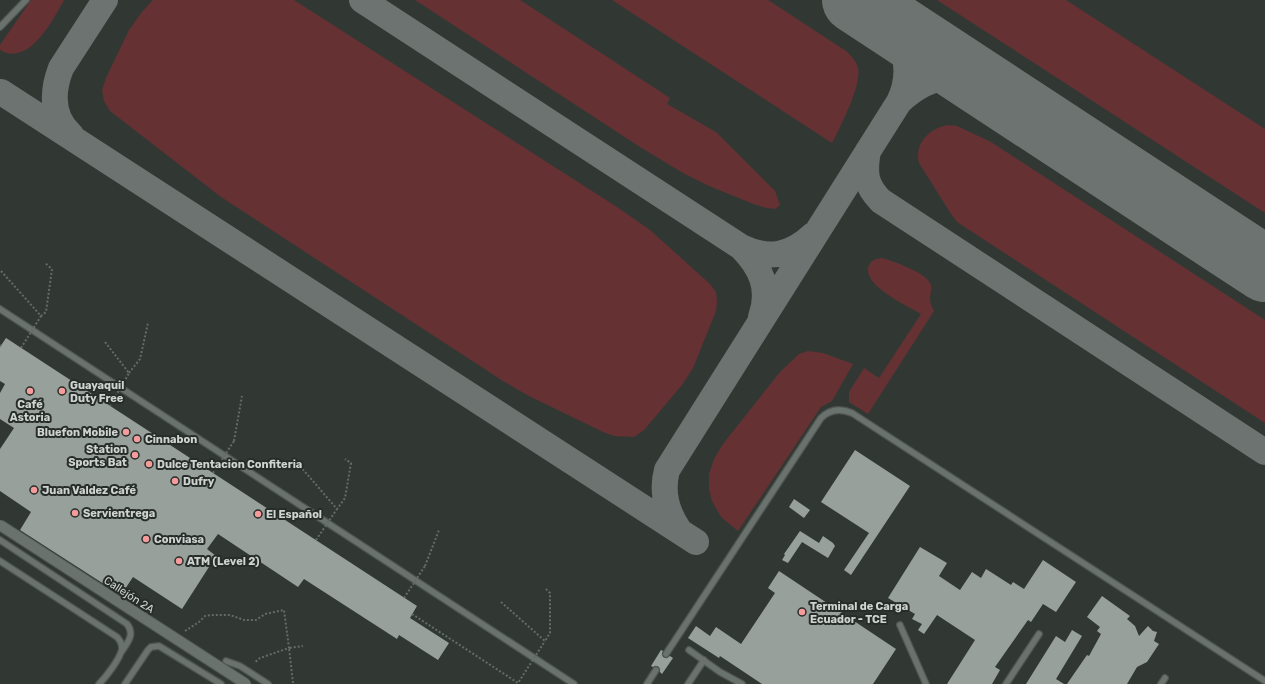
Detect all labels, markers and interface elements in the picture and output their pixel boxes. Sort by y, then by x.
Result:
place label: Guayaquil Duty Free [70,379,124,405]
marker: Café Astoria [25,386,35,396]
marker: Guayaquil Duty Free [57,386,67,396]
place label: Café Astoria [10,398,50,424]
place label: Bluefon Mobile [37,426,118,439]
marker: Bluefon Mobile [121,427,131,437]
place label: Cinnabon [145,433,197,446]
marker: Cinnabon [132,434,142,444]
place label: Station Sports Bat [68,443,127,469]
marker: Station Sports Bat [130,450,140,460]
place label: Dulce Tentacion Confiteria [157,458,302,471]
marker: Dulce Tentacion Confiteria [144,459,154,469]
place label: Dufry [183,475,215,488]
marker: Dufry [170,476,180,486]
place label: Juan Valdez Café [42,484,136,497]
marker: Juan Valdez Café [29,485,39,495]
place label: Servientrega [83,507,155,520]
marker: Servientrega [70,508,80,518]
place label: El Español [266,508,322,521]
marker: El Español [253,509,263,519]
place label: Conviasa [154,533,204,546]
marker: Conviasa [141,534,151,544]
place label: ATM (Level 2) [187,555,259,568]
marker: ATM (Level 2) [174,556,184,566]
street label: Callejón 2A [101,574,157,616]
place label: Terminal de Carga Ecuador - TCE [810,600,908,626]
marker: Terminal de Carga Ecuador - TCE [797,607,807,617]

